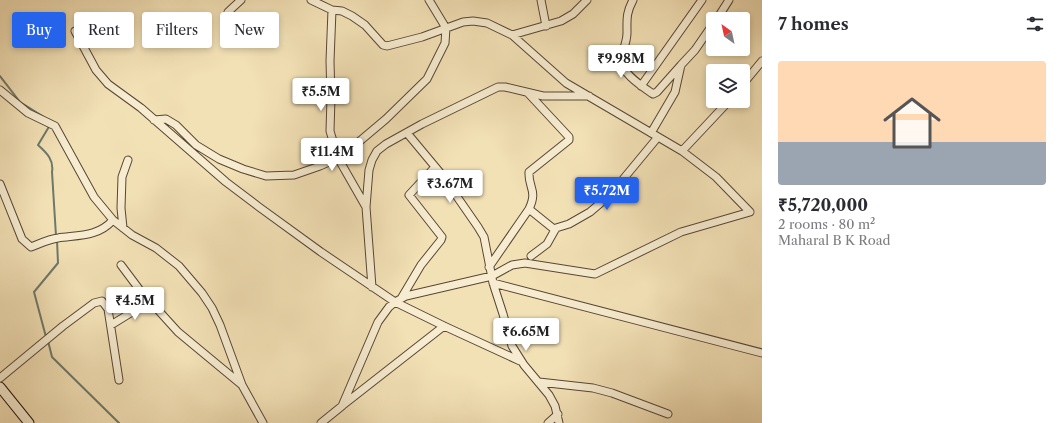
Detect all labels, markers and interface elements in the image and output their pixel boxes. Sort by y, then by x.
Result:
chip: Buy [12,12,66,48]
chip: Rent [74,12,134,48]
chip: Filters [142,12,212,48]
chip: New [220,12,279,48]
north arrow [706,12,750,56]
map controls [706,12,750,108]
icon: filters [1024,13,1046,35]
text: 7 homes [778,14,849,34]
pin: ₹9.98M [588,45,654,79]
text: ₹9.98M [597,50,645,66]
button: layers [706,64,750,108]
pin: ₹5.5M [293,78,349,112]
text: ₹5.5M [301,83,341,99]
icon: home [876,87,948,159]
pin: ₹11.4M [299,138,365,172]
text: ₹11.4M [310,143,354,159]
pin: ₹3.67M [417,170,483,204]
text: ₹3.67M [427,175,473,191]
pin: ₹5.72M [574,177,640,211]
text: ₹5.72M [584,182,630,198]
text: ₹5,720,000 [778,195,868,215]
text: 2 rooms · 80 m² [778,216,875,232]
text: Maharal B K Road [778,232,890,248]
pin: ₹4.5M [107,287,163,321]
text: ₹4.5M [115,292,155,308]
pin: ₹6.65M [493,318,559,352]
text: ₹6.65M [502,323,550,339]

